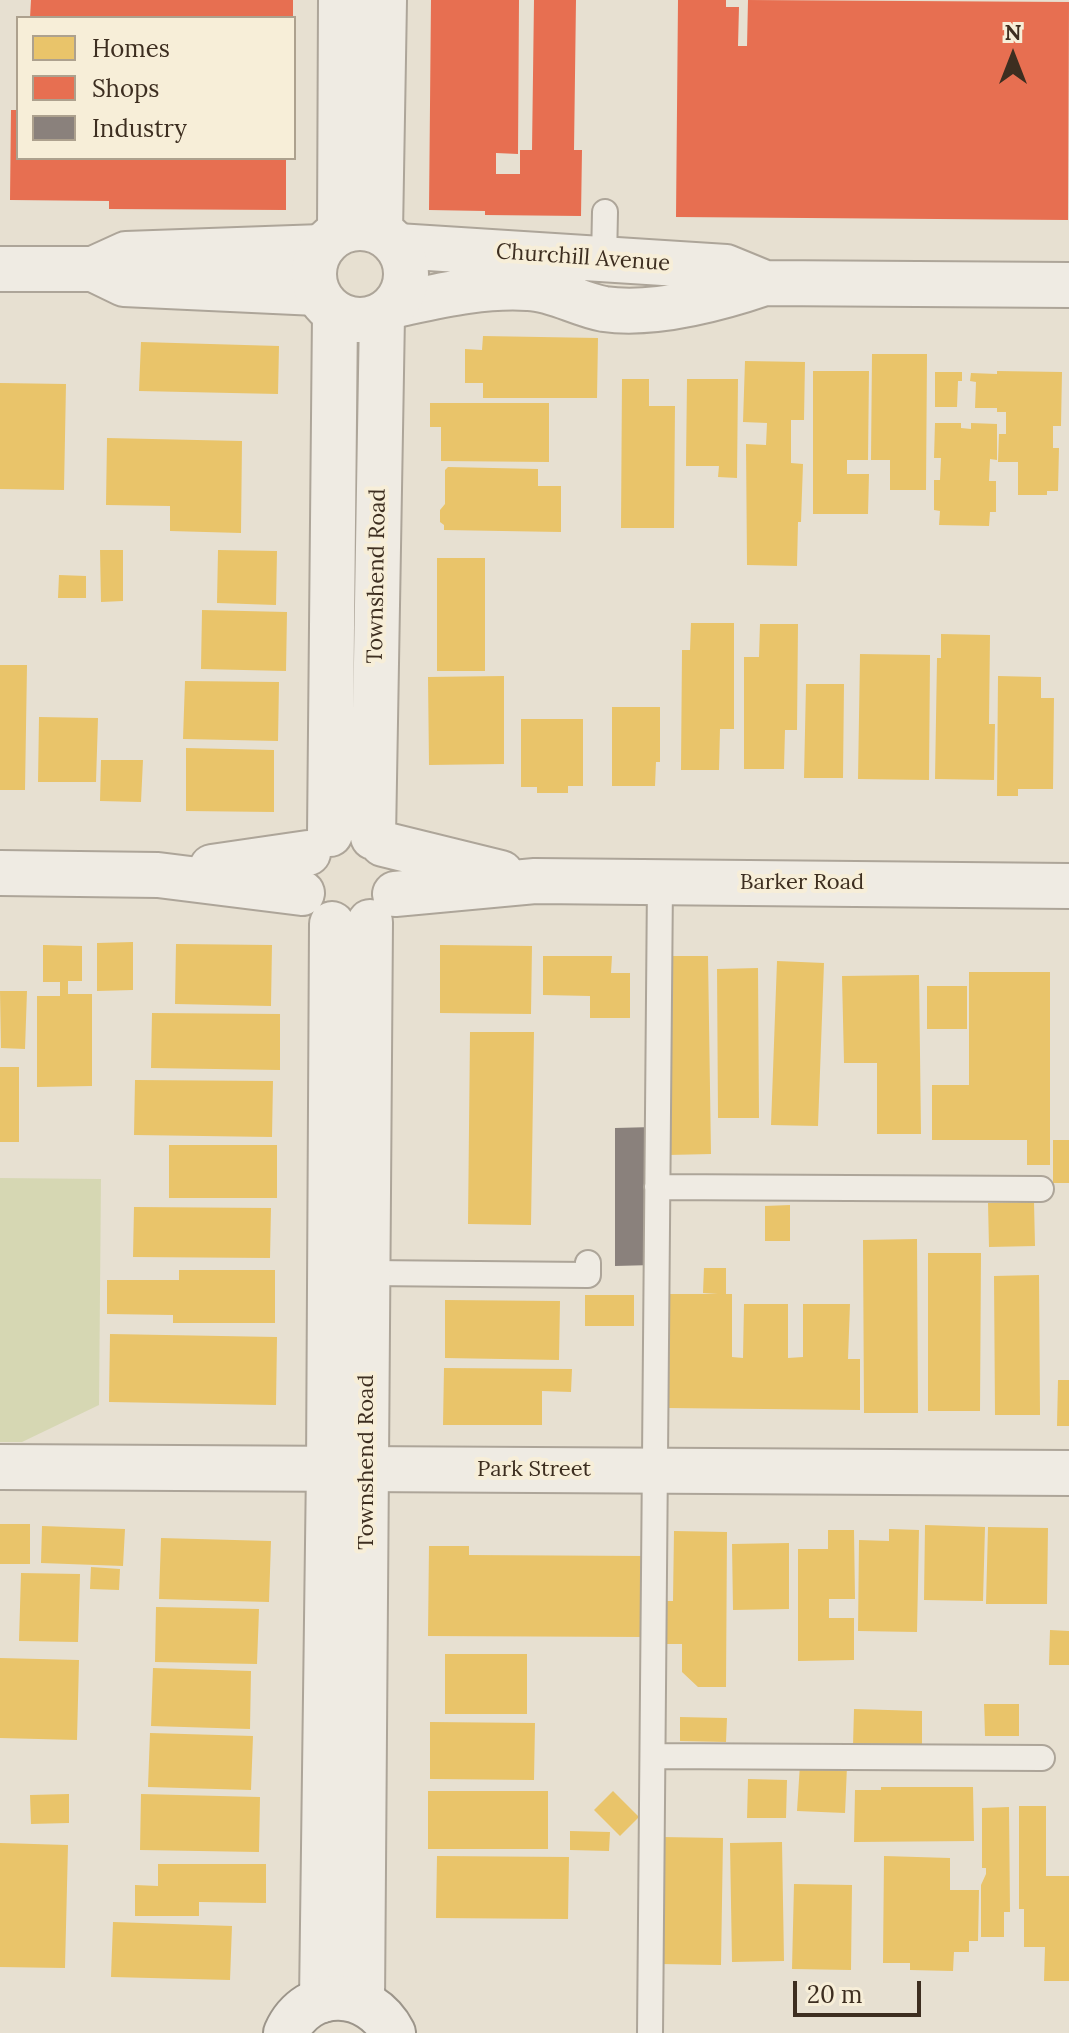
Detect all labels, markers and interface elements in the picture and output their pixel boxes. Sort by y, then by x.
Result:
legend [16,16,296,160]
north arrow [973,16,1053,96]
text: N [1004,18,1022,46]
text: Homes [92,33,170,64]
text: Shops [92,73,159,104]
text: Industry [92,113,187,144]
street label: Churchill Avenue [495,239,671,277]
street label: Townshend Road [362,488,392,664]
street label: Barker Road [740,870,864,896]
street label: Townshend Road [354,1374,380,1550]
street label: Park Street [477,1457,591,1483]
scale bar [797,1965,925,2015]
text: 20 m [807,1979,863,2010]

